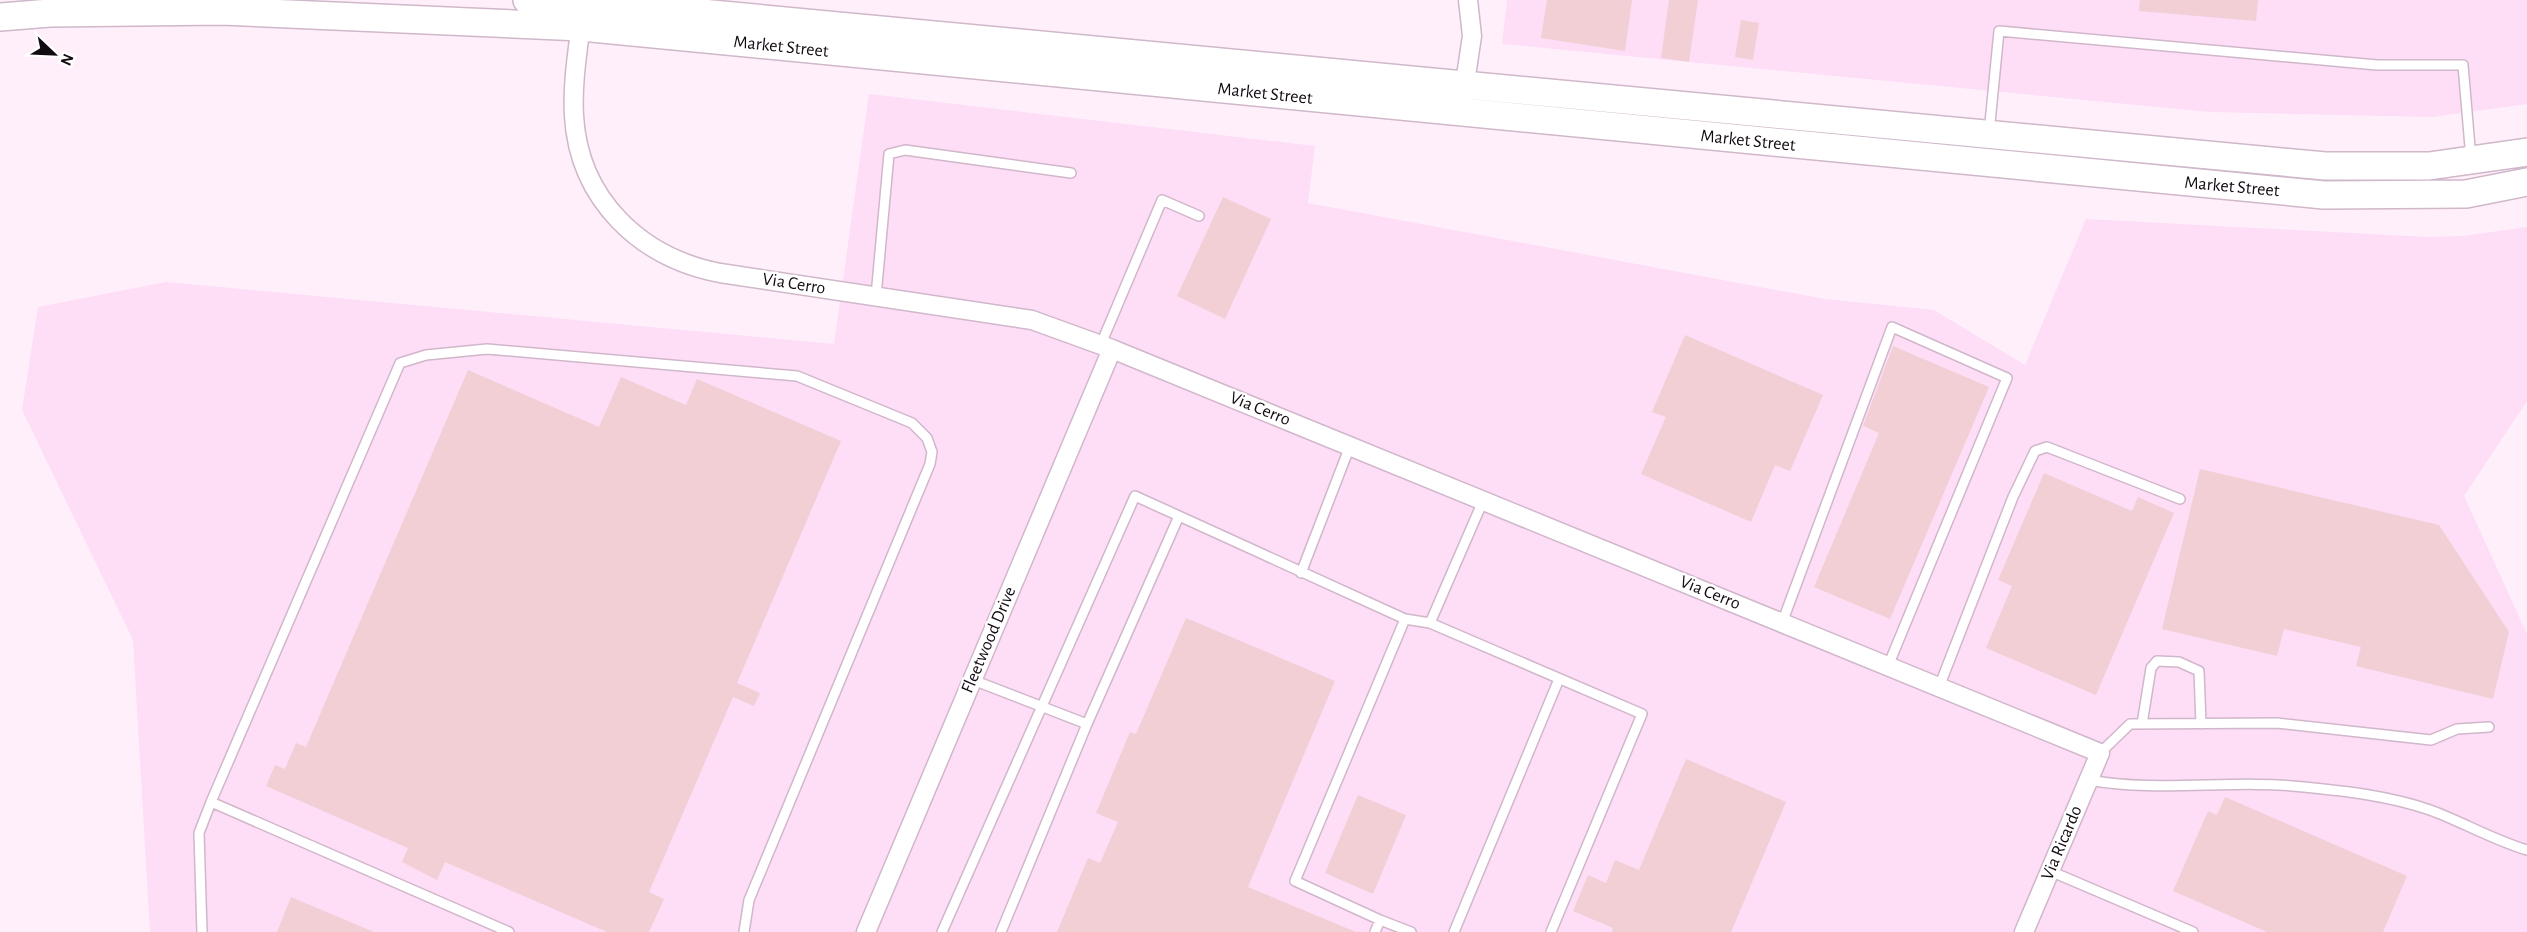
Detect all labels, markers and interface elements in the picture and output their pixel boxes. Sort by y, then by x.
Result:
north arrow [24,24,84,84]
street label: Market Street [733,33,830,61]
text: N [57,51,76,68]
street label: Market Street [1217,80,1314,108]
street label: Market Street [1700,127,1797,155]
street label: Market Street [2184,174,2281,200]
street label: Via Cerro [761,270,827,298]
street label: Via Cerro [1227,389,1293,429]
street label: Via Cerro [1677,573,1743,613]
street label: Fleetwood Drive [958,584,1020,696]
street label: Via Ricardo [2038,803,2086,883]

